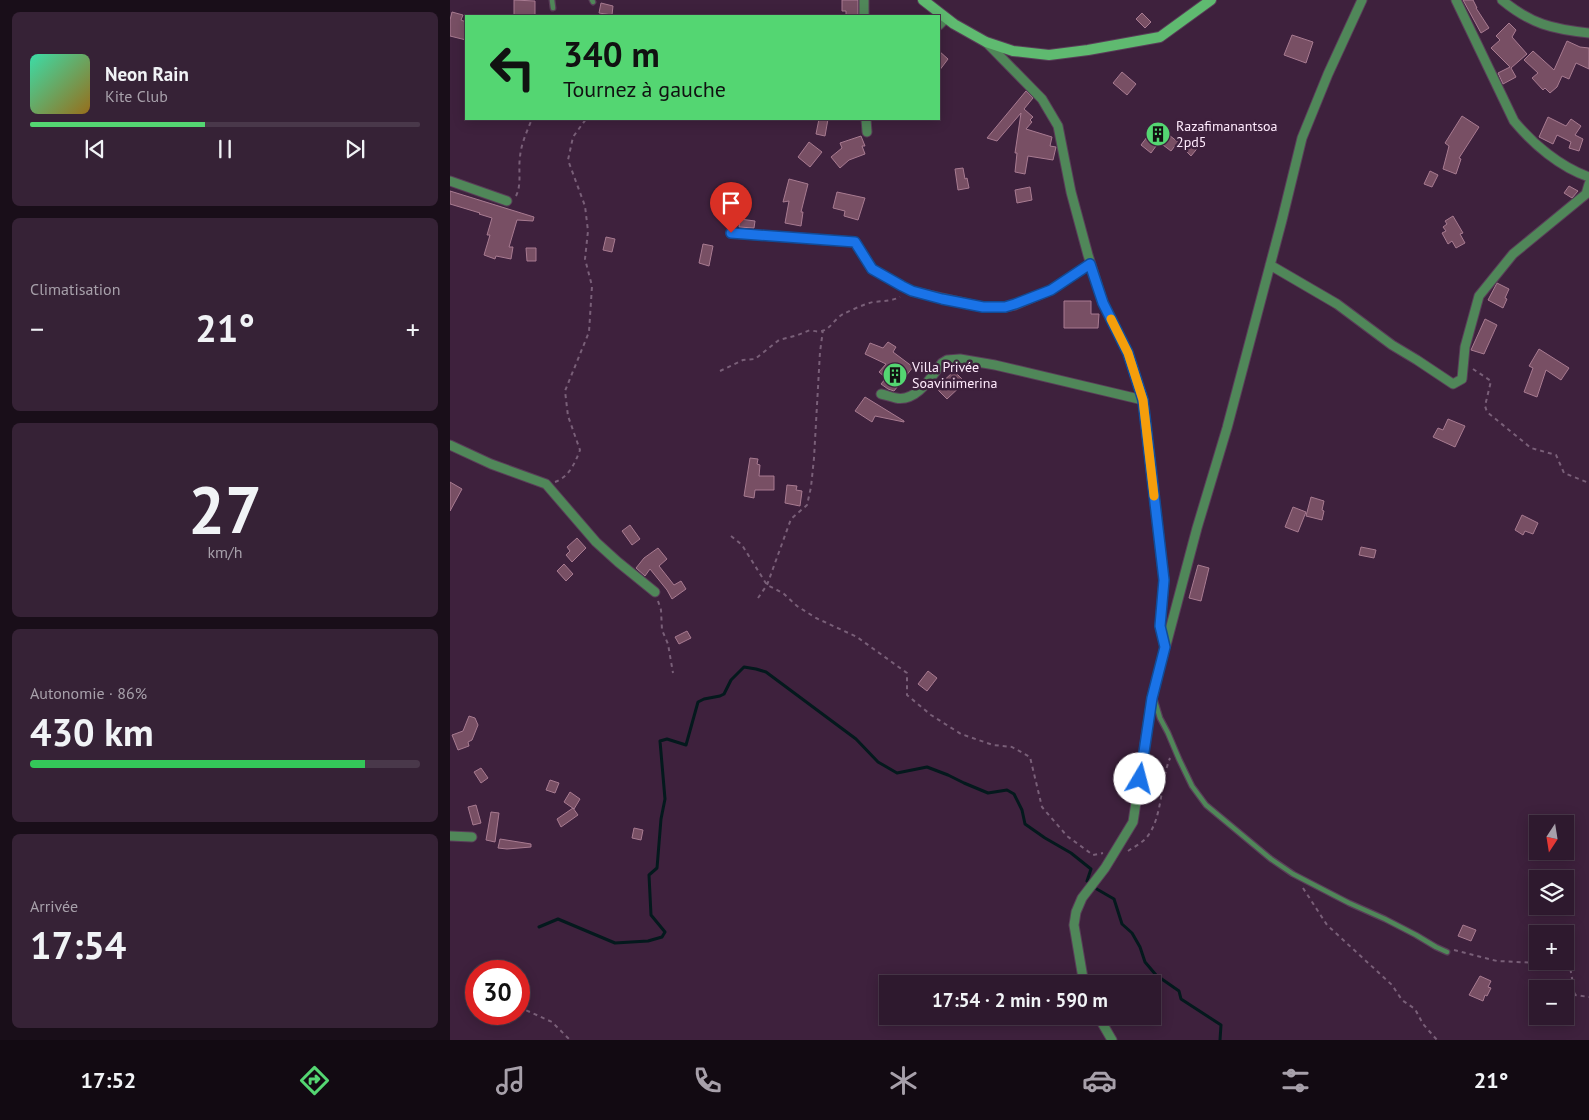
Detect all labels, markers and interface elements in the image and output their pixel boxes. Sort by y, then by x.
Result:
text: 340 m [563,31,660,77]
icon: left [480,35,545,100]
text: Neon Rain [105,62,189,86]
text: Tournez à gauche [563,75,726,103]
text: Kite Club [105,86,168,106]
place label: Razafimanantsoa 2pd5 [1176,117,1278,151]
building icon: Razafimanantsoa 2pd5 [1145,121,1171,147]
icon: previous [81,135,109,163]
icon: pause [211,135,239,163]
icon: next [341,135,369,163]
pin [710,182,752,233]
icon: arrive [717,189,745,217]
text: Climatisation [30,279,120,299]
text: 21° [195,303,255,352]
text: − [30,310,44,347]
text: + [406,310,420,347]
place label: Villa Privée Soavinimerina [911,358,997,392]
building icon: Villa Privée Soavinimerina [882,362,908,388]
text: 27 [188,467,262,551]
text: km/h [207,542,243,562]
text: Autonomie · 86% [30,683,147,703]
text: 430 km [30,707,154,756]
position arrow [1113,752,1165,804]
north arrow [1529,815,1574,860]
map controls [1529,815,1574,1025]
button: layers [1529,870,1574,915]
text: Arrivée [30,896,78,916]
text: 17:54 [30,920,126,969]
button: + [1529,925,1574,970]
speed limit sign: 30 [465,960,530,1025]
button: − [1529,980,1574,1025]
text: 17:54 · 2 min · 590 m [932,988,1108,1012]
icon: directions [297,1063,332,1098]
icon: music [493,1063,528,1098]
icon: phone [690,1063,725,1098]
icon: climate [886,1063,921,1098]
icon: car [1082,1063,1117,1098]
icon: filters [1278,1063,1313,1098]
text: 17:52 [81,1066,136,1094]
text: 21° [1474,1066,1508,1094]

